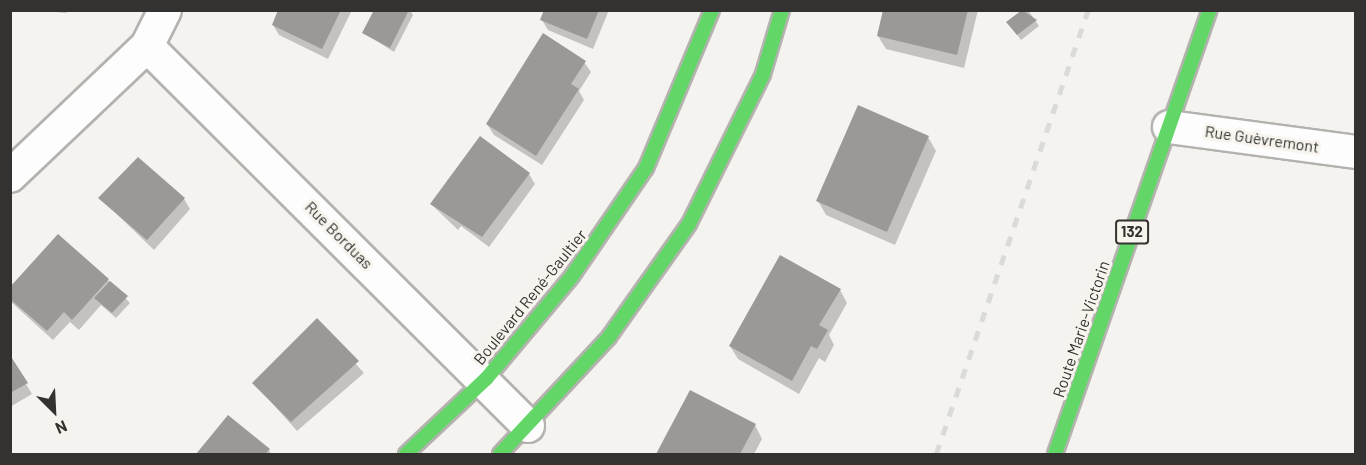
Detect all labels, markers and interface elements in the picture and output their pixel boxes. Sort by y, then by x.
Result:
street label: Rue Guèvremont [1204,121,1320,157]
street label: Rue Borduas [301,197,377,273]
road number: 132 [1114,220,1150,244]
street label: Boulevard René-Gaultier [469,225,591,369]
street label: Route Marie-Victorin [1049,258,1113,400]
north arrow [24,381,84,441]
text: N [53,417,70,439]

